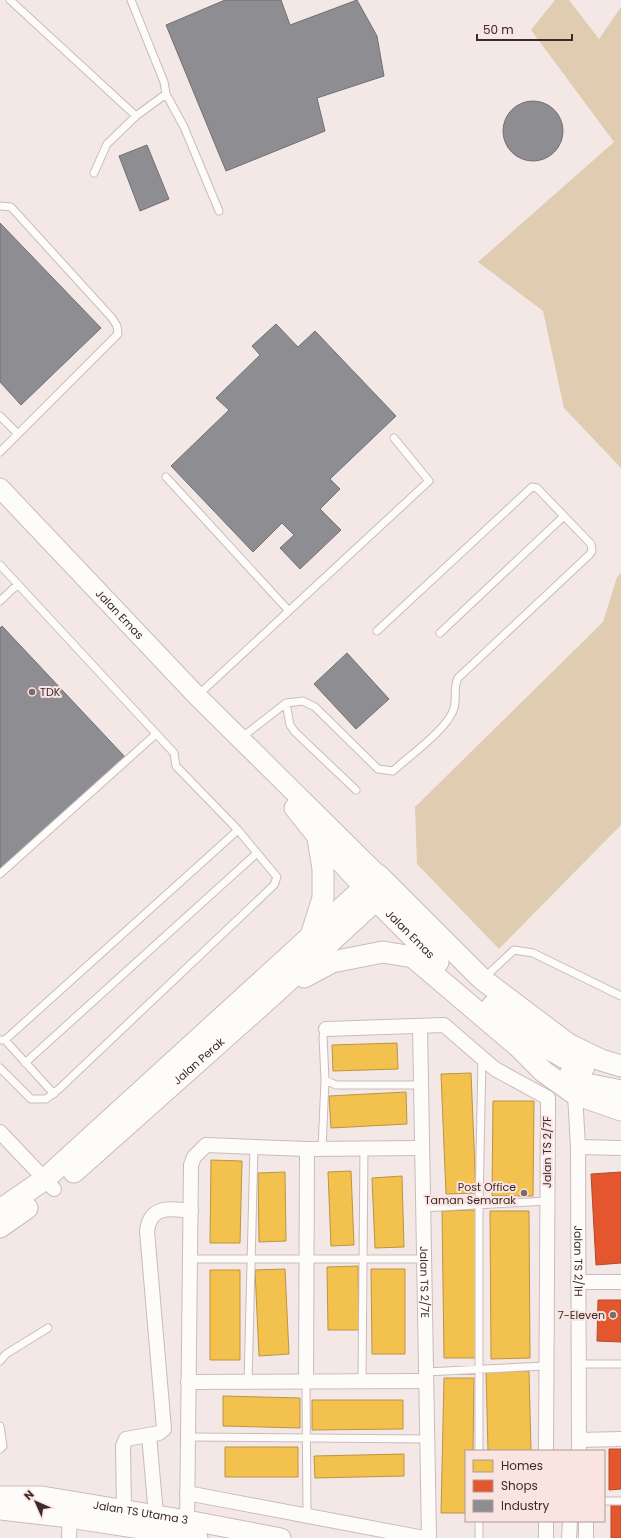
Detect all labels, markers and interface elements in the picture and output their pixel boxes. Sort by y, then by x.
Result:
scale bar [477,16,572,42]
text: 50 m [483,21,514,38]
street label: Jalan Emas [92,586,148,643]
place label: TDK [40,684,61,700]
marker: TDK [27,687,37,697]
street label: Jalan Emas [382,906,438,962]
street label: Jalan Perak [170,1034,228,1088]
street label: Jalan TS 2/7F [539,1116,555,1188]
place label: Post Office Taman Semarak [425,1179,516,1208]
marker: Post Office Taman Semarak [519,1188,529,1198]
street label: Jalan TS 2/1H [570,1225,586,1297]
street label: Jalan TS 2/7E [416,1246,433,1318]
place label: 7-Eleven [558,1307,605,1323]
marker: 7-Eleven [608,1310,618,1320]
legend [465,1450,605,1522]
text: Homes [501,1457,543,1474]
text: Shops [501,1477,538,1494]
north arrow [16,1482,56,1522]
text: N [20,1486,38,1504]
street label: Jalan TS Utama 3 [92,1497,189,1528]
text: Industry [501,1497,550,1514]

